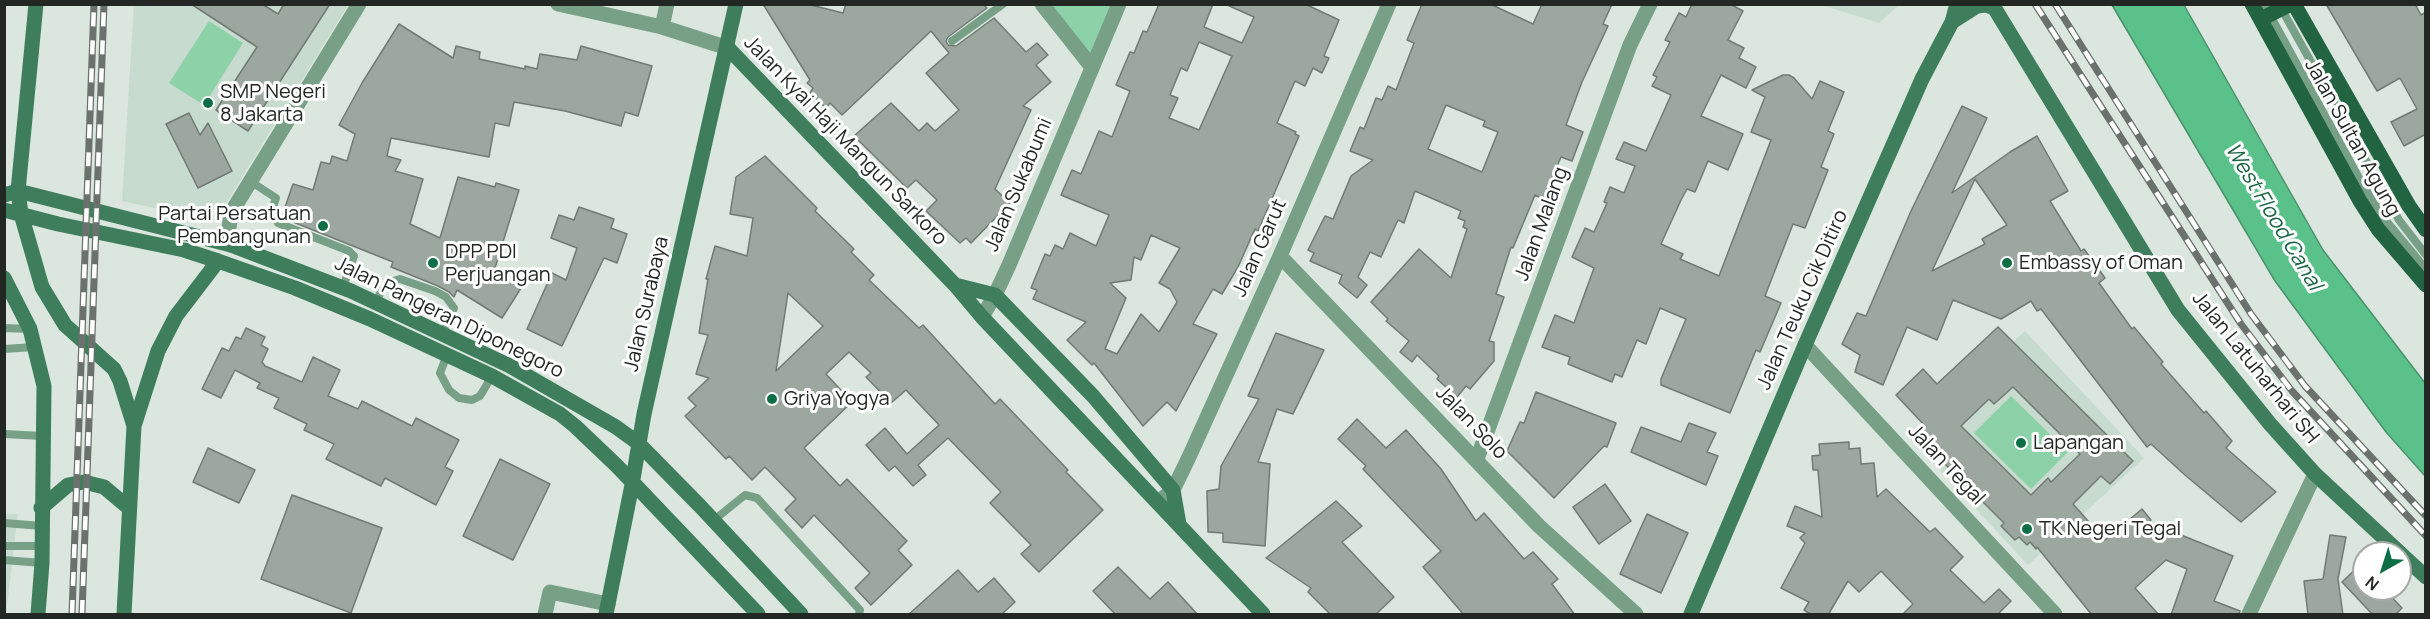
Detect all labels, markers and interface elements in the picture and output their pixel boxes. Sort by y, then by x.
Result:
street label: Jalan Kyai Haji Mangun Sarkoro [738,31,952,251]
street label: Jalan Sultan Agung [2299,55,2405,221]
place label: SMP Negeri 8 Jakarta [220,80,326,127]
marker: SMP Negeri 8 Jakarta [201,96,215,110]
street label: Jalan Sukabumi [980,115,1058,255]
water label: West Flood Canal [2219,139,2327,295]
street label: Jalan Malang [1510,164,1574,284]
street label: Jalan Garut [1228,195,1292,301]
place label: Partai Persatuan Pembangunan [158,202,311,249]
street label: Jalan Teuku Cik Ditiro [1753,206,1853,394]
marker: Partai Persatuan Pembangunan [316,219,330,233]
street label: Jalan Surabaya [620,234,674,374]
place label: DPP PDI Perjuangan [445,240,551,287]
place label: Embassy of Oman [2019,251,2183,275]
street label: Jalan Pangeran Diponegoro [331,252,567,384]
marker: DPP PDI Perjuangan [426,256,440,270]
marker: Embassy of Oman [2000,256,2014,270]
street label: Jalan Latuharhari SH [2186,287,2324,449]
street label: Jalan Solo [1430,381,1512,465]
place label: Griya Yogya [784,387,890,411]
marker: Griya Yogya [765,392,779,406]
street label: Jalan Tegal [1903,420,1989,510]
place label: Lapangan [2033,431,2124,455]
marker: Lapangan [2014,436,2028,450]
place label: TK Negeri Tegal [2039,517,2181,541]
marker: TK Negeri Tegal [2020,522,2034,536]
north arrow [2352,541,2412,601]
text: N [2361,571,2383,596]

